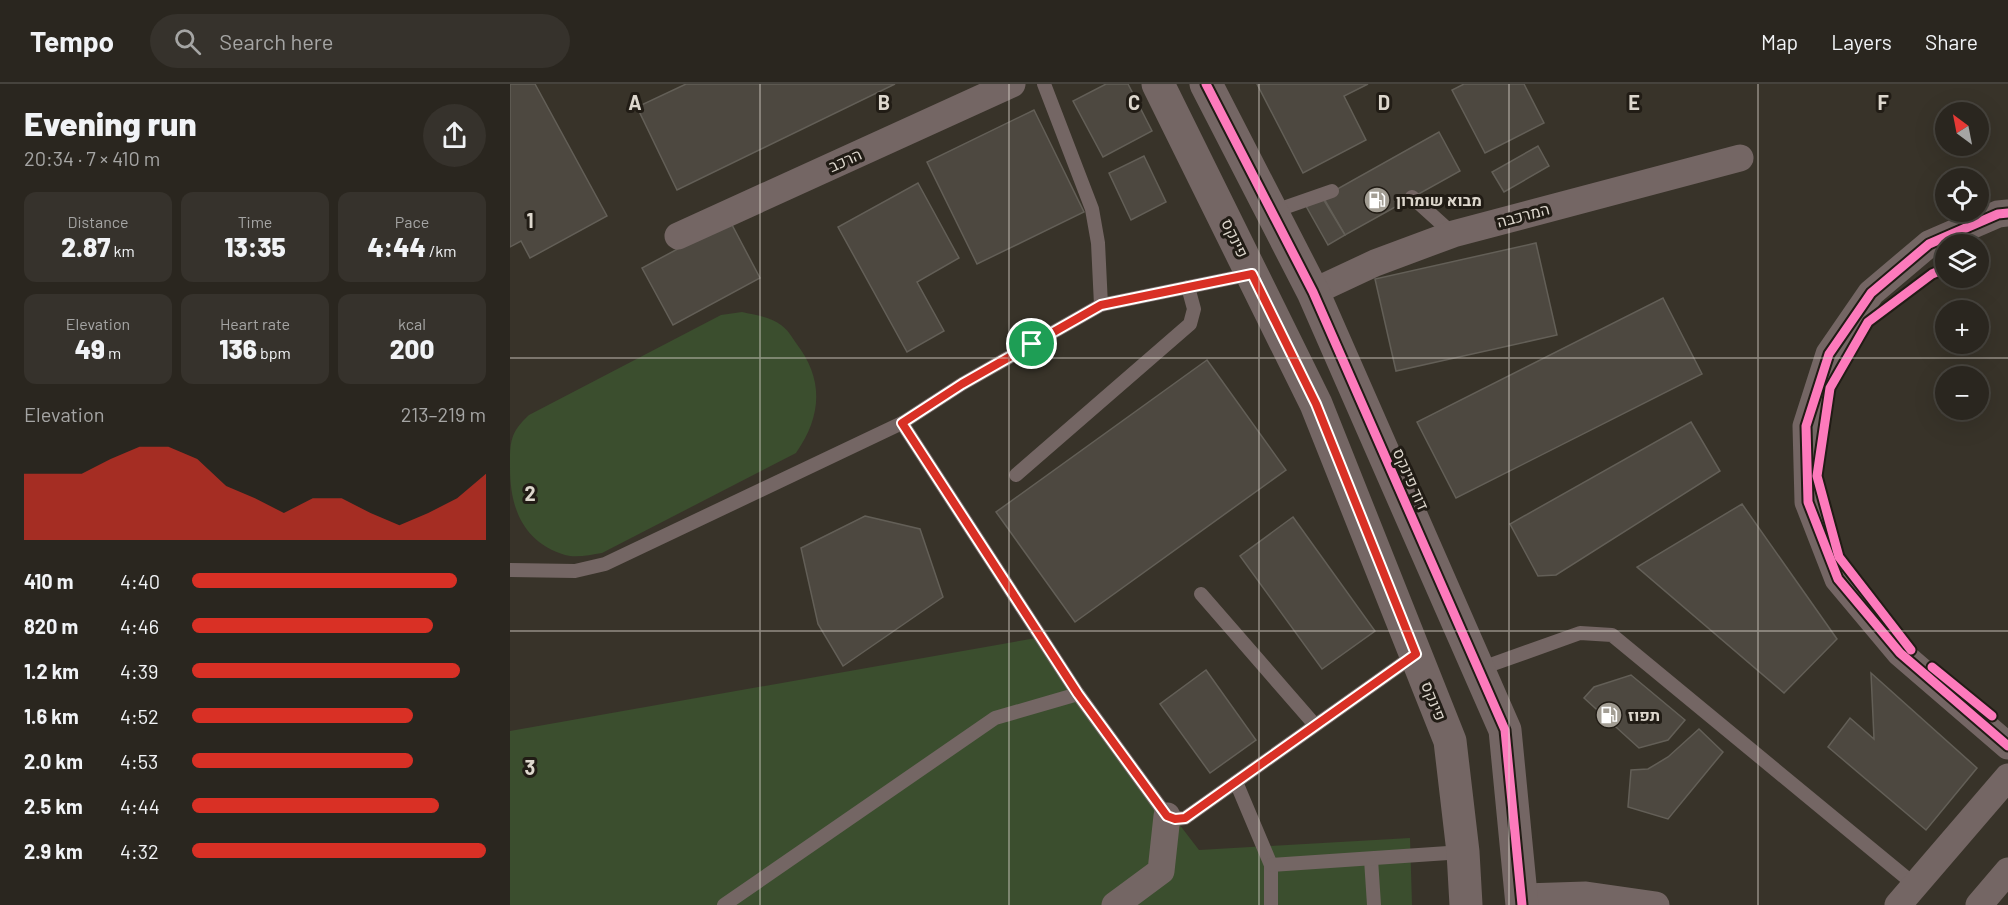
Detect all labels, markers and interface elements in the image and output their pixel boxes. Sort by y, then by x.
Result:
search box [150,14,570,68]
text: Tempo [30,24,114,58]
icon: search [171,25,204,58]
text: Search here [219,28,333,54]
text: Map [1761,29,1798,54]
text: Layers [1831,29,1892,54]
text: Share [1925,29,1978,54]
text: A [628,90,642,114]
text: B [878,90,890,114]
text: C [1128,90,1140,114]
text: D [1378,90,1390,114]
text: E [1628,90,1640,114]
text: F [1877,90,1889,114]
north arrow [1935,102,1989,156]
map controls [1935,102,1989,420]
text: Evening run [24,103,197,143]
button: share [423,104,486,167]
street label: הרכב [825,144,864,175]
text: 20:34 · 7 × 410 m [24,146,160,170]
button: locate [1935,168,1989,222]
fuel station icon: מבוא שומרון [1362,185,1392,215]
place label: מבוא שומרון [1396,190,1482,209]
street label: המרכבה [1494,198,1551,231]
text: 1 [526,208,534,232]
text: Distance [68,212,128,231]
text: Time [238,212,272,231]
text: Pace [395,212,429,231]
street label: פינקס [1218,215,1253,260]
text: 2.87 [61,231,110,262]
text: 13:35 [224,231,286,262]
text: 4:44 [367,231,426,262]
button: layers [1935,234,1989,288]
text: km [110,241,135,260]
text: /km [426,241,457,260]
button: + [1935,300,1989,354]
text: Elevation [66,314,130,333]
text: Heart rate [220,314,290,333]
text: kcal [398,314,426,333]
pin [1006,318,1057,369]
icon: arrive [1015,327,1048,360]
text: 49 [75,333,105,364]
text: 136 [219,333,257,364]
text: 200 [390,333,434,364]
text: m [105,343,121,362]
text: bpm [257,343,291,362]
button: − [1935,366,1989,420]
text: Elevation [24,402,105,426]
text: 213–219 m [401,402,486,426]
street label: דוד פינקס [1389,445,1433,513]
text: 2 [524,481,536,505]
text: 410 m [24,569,73,593]
text: 4:40 [120,569,160,593]
text: 820 m [24,614,78,638]
text: 4:46 [120,614,159,638]
text: 1.2 km [24,659,79,683]
text: 4:39 [120,659,159,683]
street label: פינקס [1418,678,1451,723]
fuel station icon: תפוז [1594,700,1624,730]
text: 1.6 km [24,704,79,728]
text: 4:52 [120,704,159,728]
place label: תפוז [1628,705,1660,724]
text: 2.0 km [24,749,83,773]
text: 4:53 [120,749,158,773]
text: 3 [525,755,535,779]
text: 2.5 km [24,794,83,818]
text: 4:44 [120,794,160,818]
text: 2.9 km [24,839,83,863]
text: 4:32 [120,839,159,863]

